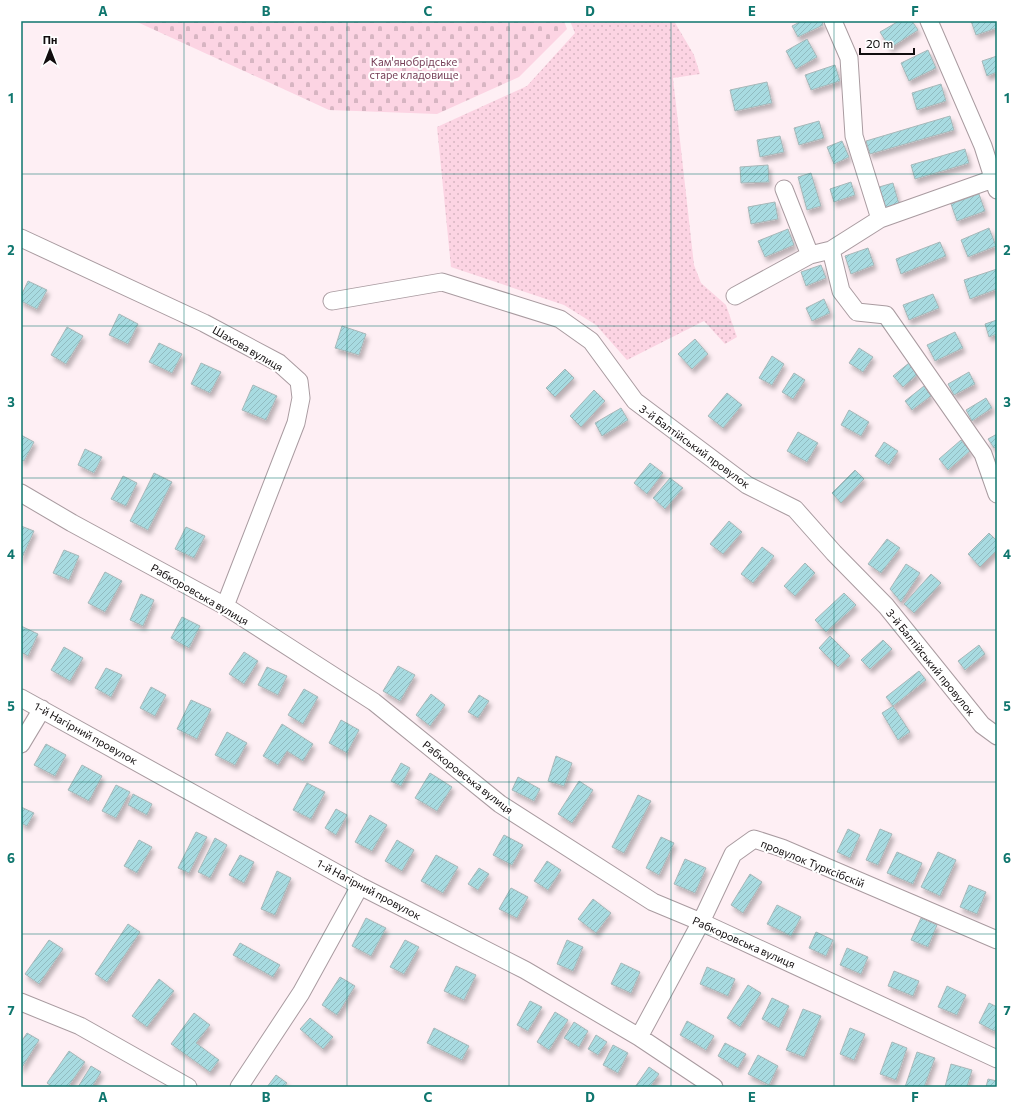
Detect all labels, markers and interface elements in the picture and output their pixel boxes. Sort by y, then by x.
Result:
text: A [98,3,108,19]
text: B [262,3,271,19]
text: C [424,3,433,19]
text: D [585,3,595,19]
text: E [748,3,756,19]
text: F [911,3,919,19]
north arrow [30,30,70,70]
scale bar [860,30,914,56]
text: Пн [43,33,57,46]
text: 20 m [866,36,893,50]
park label: Кам'янобрідське старе кладовище [370,55,459,81]
text: 1 [8,90,14,106]
text: 1 [1004,90,1010,106]
text: 2 [7,242,15,258]
text: 2 [1003,242,1011,258]
street label: Шахова вулиця [211,323,285,373]
text: 3 [7,394,15,410]
text: 3 [1003,394,1011,410]
street label: 3-й Балтійський провулок [637,401,753,491]
text: 4 [7,546,15,562]
text: 4 [1003,546,1011,562]
street label: Рабкоровська вулиця [149,561,251,627]
street label: 3-й Балтійський провулок [884,606,978,718]
text: 5 [7,698,15,714]
text: 5 [1003,698,1011,714]
street label: 1-й Нагірний провулок [32,699,140,767]
street label: Рабкоровська вулиця [420,738,516,816]
street label: провулок Турксібскій [759,836,867,890]
text: 6 [7,850,15,866]
text: 6 [1003,850,1011,866]
street label: 1-й Нагірний провулок [315,856,423,922]
street label: Рабкоровська вулиця [691,913,797,971]
text: 7 [7,1002,15,1018]
text: 7 [1003,1002,1011,1018]
text: A [98,1089,108,1105]
text: B [262,1089,271,1105]
text: C [424,1089,433,1105]
text: D [585,1089,595,1105]
text: E [748,1089,756,1105]
text: F [911,1089,919,1105]

